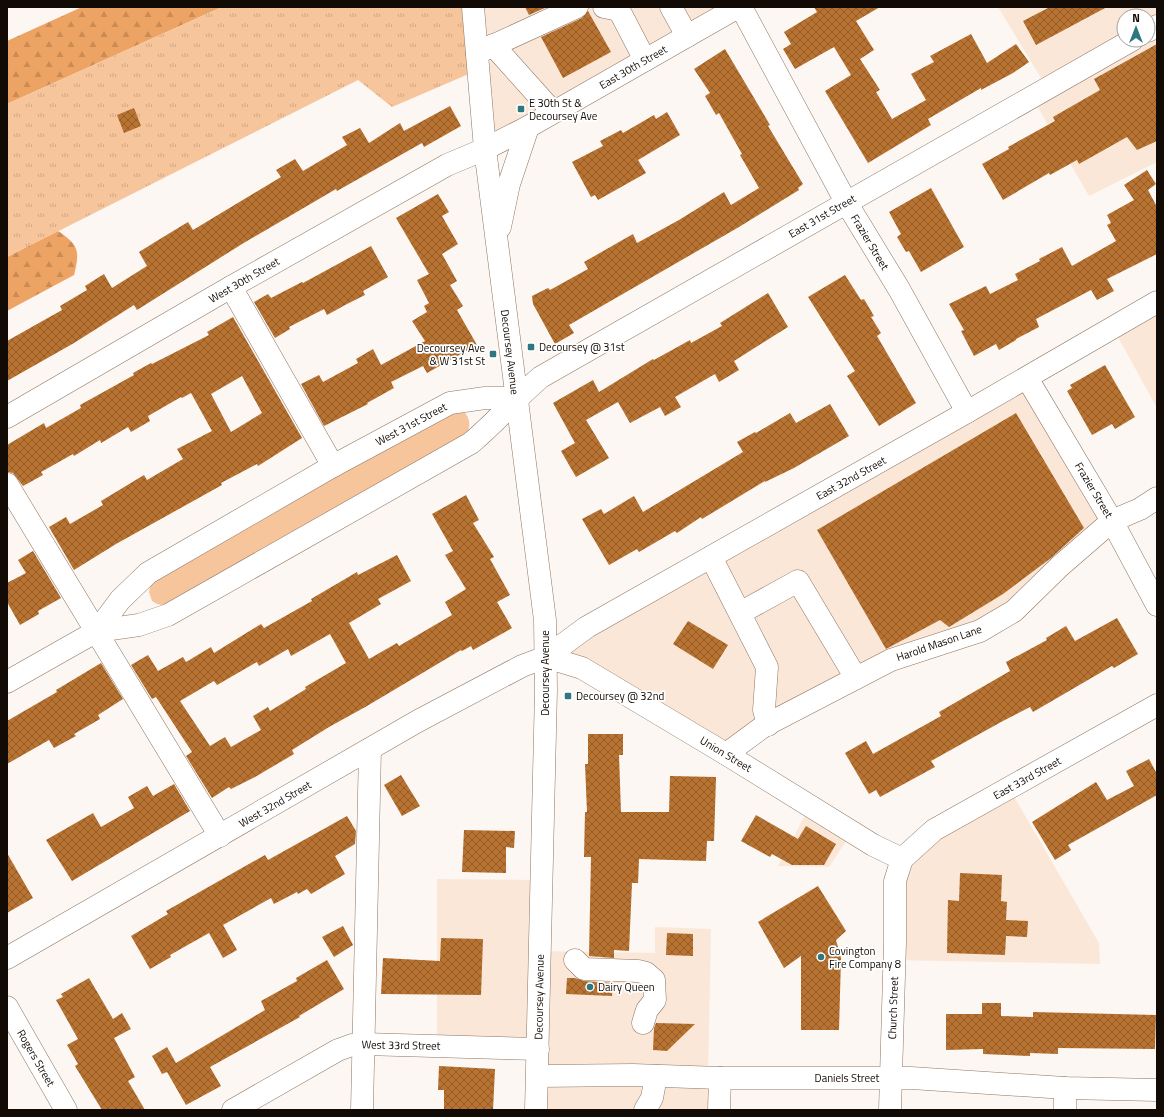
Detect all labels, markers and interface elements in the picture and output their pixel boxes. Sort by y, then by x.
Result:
north arrow [1116,8,1156,48]
text: N [1132,10,1140,26]
street label: East 30th Street [596,41,670,93]
place label: E 30th St & Decoursey Ave [529,95,598,124]
marker: E 30th St & Decoursey Ave [516,104,526,114]
street label: East 31st Street [785,190,859,242]
street label: Frazier Street [847,211,893,273]
street label: West 30th Street [206,253,282,307]
street label: Decoursey Avenue [497,309,523,396]
place label: Decoursey @ 31st [539,339,625,355]
place label: Decoursey Ave & W 31st St [417,340,485,369]
marker: Decoursey @ 31st [526,342,536,352]
marker: Decoursey Ave & W 31st St [488,349,498,359]
street label: West 31st Street [373,398,450,450]
street label: East 32nd Street [813,452,889,504]
street label: Frazier Street [1071,459,1117,521]
street label: Harold Mason Lane [894,621,984,665]
street label: Decoursey Avenue [537,630,553,716]
place label: Decoursey @ 32nd [576,688,665,704]
marker: Decoursey @ 32nd [563,691,573,701]
street label: Union Street [697,732,755,776]
street label: East 33rd Street [990,753,1064,803]
street label: West 32nd Street [236,777,314,831]
place label: Covington Fire Company 8 [829,943,901,972]
marker: Covington Fire Company 8 [816,952,826,962]
street label: Decoursey Avenue [530,954,548,1040]
street label: Church Street [884,976,902,1040]
place label: Dairy Queen [598,979,655,995]
marker: Dairy Queen [585,982,595,992]
street label: Rogers Street [13,1027,59,1090]
street label: West 33rd Street [361,1036,441,1054]
street label: Daniels Street [815,1070,880,1086]

